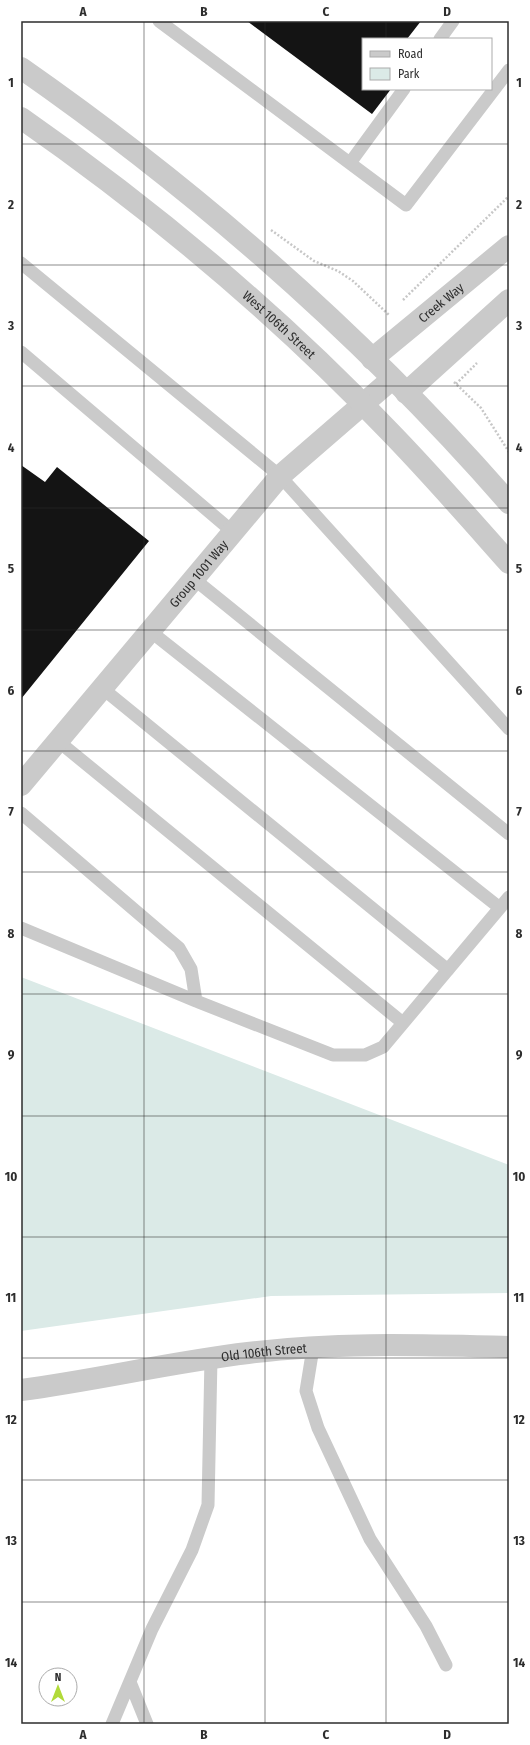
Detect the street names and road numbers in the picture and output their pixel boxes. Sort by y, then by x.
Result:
street label: Creek Way [415,279,466,325]
street label: West 106th Street [240,287,320,362]
street label: Group 1001 Way [166,537,231,610]
street label: Old 106th Street [220,1340,308,1364]

